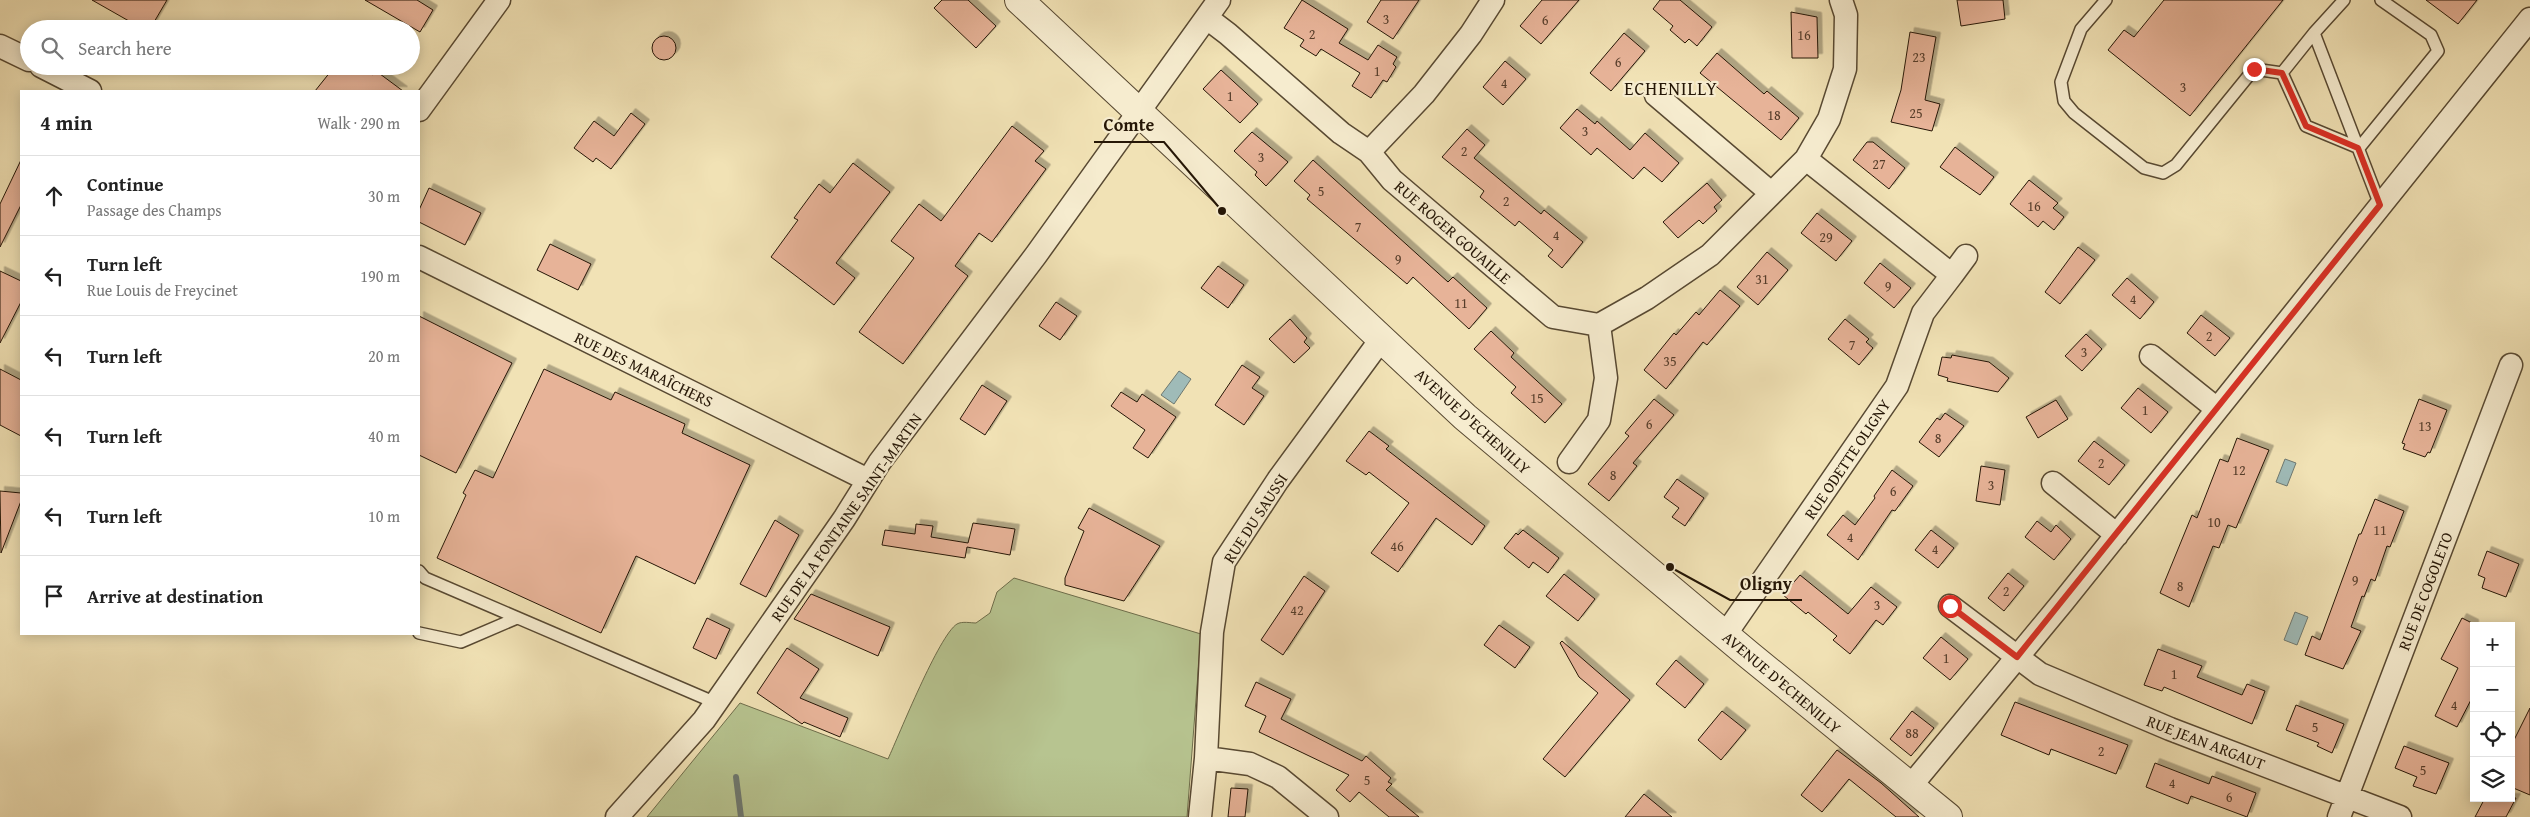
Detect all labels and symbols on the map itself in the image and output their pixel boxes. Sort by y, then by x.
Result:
house number: 3 [1383,9,1389,29]
house number: 6 [1542,10,1549,30]
house number: 2 [1309,24,1315,44]
house number: 16 [1797,25,1811,45]
house number: 23 [1912,47,1926,67]
house number: 6 [1615,52,1622,72]
route end [2243,58,2266,81]
house number: 1 [1374,61,1380,81]
house number: 4 [1501,73,1508,93]
district label: ECHENILLY [1624,75,1718,102]
house number: 3 [2180,77,2186,97]
house number: 1 [1227,86,1233,106]
house number: 25 [1909,103,1923,123]
house number: 18 [1767,105,1781,125]
callout: Comte [1094,109,1164,142]
text: Comte [1104,111,1155,138]
house number: 3 [1582,121,1588,141]
house number: 2 [1461,141,1467,161]
house number: 3 [1258,147,1264,167]
house number: 27 [1872,154,1886,174]
street label: RUE ROGER GOUAILLE [1389,174,1517,290]
house number: 5 [1318,181,1324,201]
house number: 2 [1503,191,1509,211]
house number: 16 [2027,196,2041,216]
house number: 7 [1355,217,1362,237]
house number: 4 [1553,225,1560,245]
house number: 29 [1819,227,1833,247]
house number: 9 [1395,249,1402,269]
house number: 31 [1755,269,1769,289]
house number: 9 [1885,276,1892,296]
house number: 4 [2130,289,2137,309]
house number: 11 [1454,293,1468,313]
street label: RUE DES MARAÎCHERS [571,325,718,413]
house number: 2 [2206,326,2212,346]
house number: 7 [1849,335,1856,355]
house number: 3 [2081,342,2087,362]
house number: 35 [1663,351,1677,371]
street label: AVENUE D'ECHENILLY [1410,362,1536,480]
house number: 15 [1530,388,1544,408]
street label: RUE ODETTE OLIGNY [1798,394,1896,524]
house number: 1 [2142,400,2148,420]
street label: RUE DE LA FONTAINE SAINT-MARTIN [765,407,928,626]
house number: 6 [1646,414,1653,434]
house number: 13 [2418,416,2432,436]
house number: 8 [1935,428,1942,448]
house number: 2 [2098,453,2104,473]
house number: 12 [2232,460,2246,480]
house number: 8 [1610,465,1617,485]
street label: RUE DU SAUSSI [1217,468,1293,568]
house number: 3 [1988,475,1994,495]
house number: 6 [1890,481,1897,501]
house number: 10 [2207,512,2221,532]
house number: 11 [2373,520,2387,540]
house number: 4 [1847,527,1854,547]
street label: RUE DE COGOLETO [2391,528,2459,654]
house number: 46 [1390,536,1404,556]
house number: 4 [1932,539,1939,559]
callout: Oligny [1730,567,1802,600]
text: Oligny [1740,570,1793,597]
house number: 9 [2352,570,2359,590]
house number: 8 [2177,576,2184,596]
house number: 2 [2003,581,2009,601]
house number: 3 [1874,595,1880,615]
route start [1939,595,1962,618]
house number: 42 [1290,600,1304,620]
street label: AVENUE D'ECHENILLY [1717,625,1847,739]
house number: 1 [1943,648,1949,668]
house number: 1 [2171,664,2177,684]
house number: 4 [2451,695,2458,715]
street label: RUE JEAN ARGAUT [2143,708,2269,776]
house number: 5 [2312,717,2318,737]
house number: 88 [1905,723,1919,743]
house number: 2 [2098,741,2104,761]
house number: 5 [2420,760,2426,780]
house number: 5 [1364,770,1370,790]
house number: 4 [2169,773,2176,793]
house number: 6 [2226,787,2233,807]

